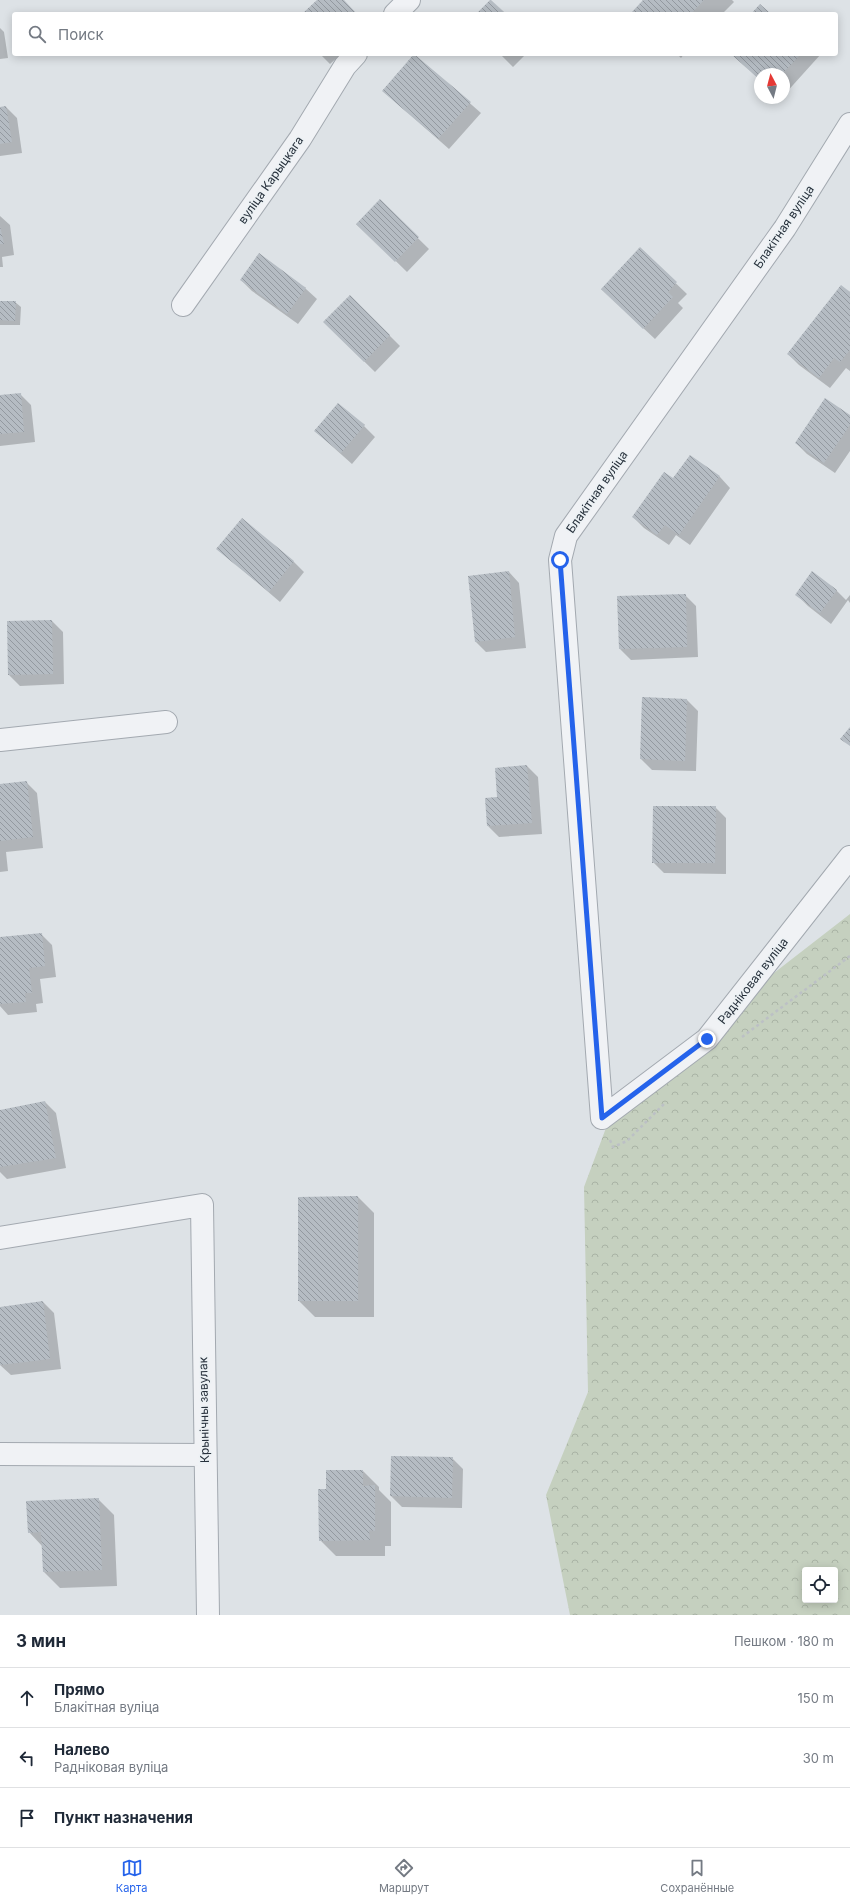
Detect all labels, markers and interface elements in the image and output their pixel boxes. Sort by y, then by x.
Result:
search box [12,12,838,56]
icon: search [26,23,48,45]
text: Поиск [58,25,104,44]
north arrow [754,68,790,104]
street label: вуліца Карыцкага [235,133,306,226]
street label: Блакітная вуліца [750,182,817,271]
street label: Блакітная вуліца [563,448,631,536]
route start [551,551,569,569]
street label: Радніковая вуліца [714,934,791,1027]
route end [698,1030,716,1048]
street label: Крынічны завулак [195,1356,212,1463]
map controls [802,1567,838,1603]
button: locate [802,1567,838,1603]
text: 3 мин [16,1631,66,1651]
text: Пешком · 180 m [734,1633,834,1649]
text: Прямо [54,1680,105,1699]
icon: ahead [16,1687,38,1709]
text: 150 m [798,1690,834,1706]
text: Блакітная вуліца [54,1699,159,1715]
text: Налево [54,1740,110,1759]
icon: left [16,1747,38,1769]
text: 30 m [803,1750,834,1766]
text: Радніковая вуліца [54,1759,168,1775]
icon: arrive [16,1807,38,1829]
text: Пункт назначения [54,1808,193,1827]
tab: Карта [116,1857,147,1895]
tab: Маршрут [379,1857,429,1895]
tab: Сохранённые [660,1857,734,1895]

